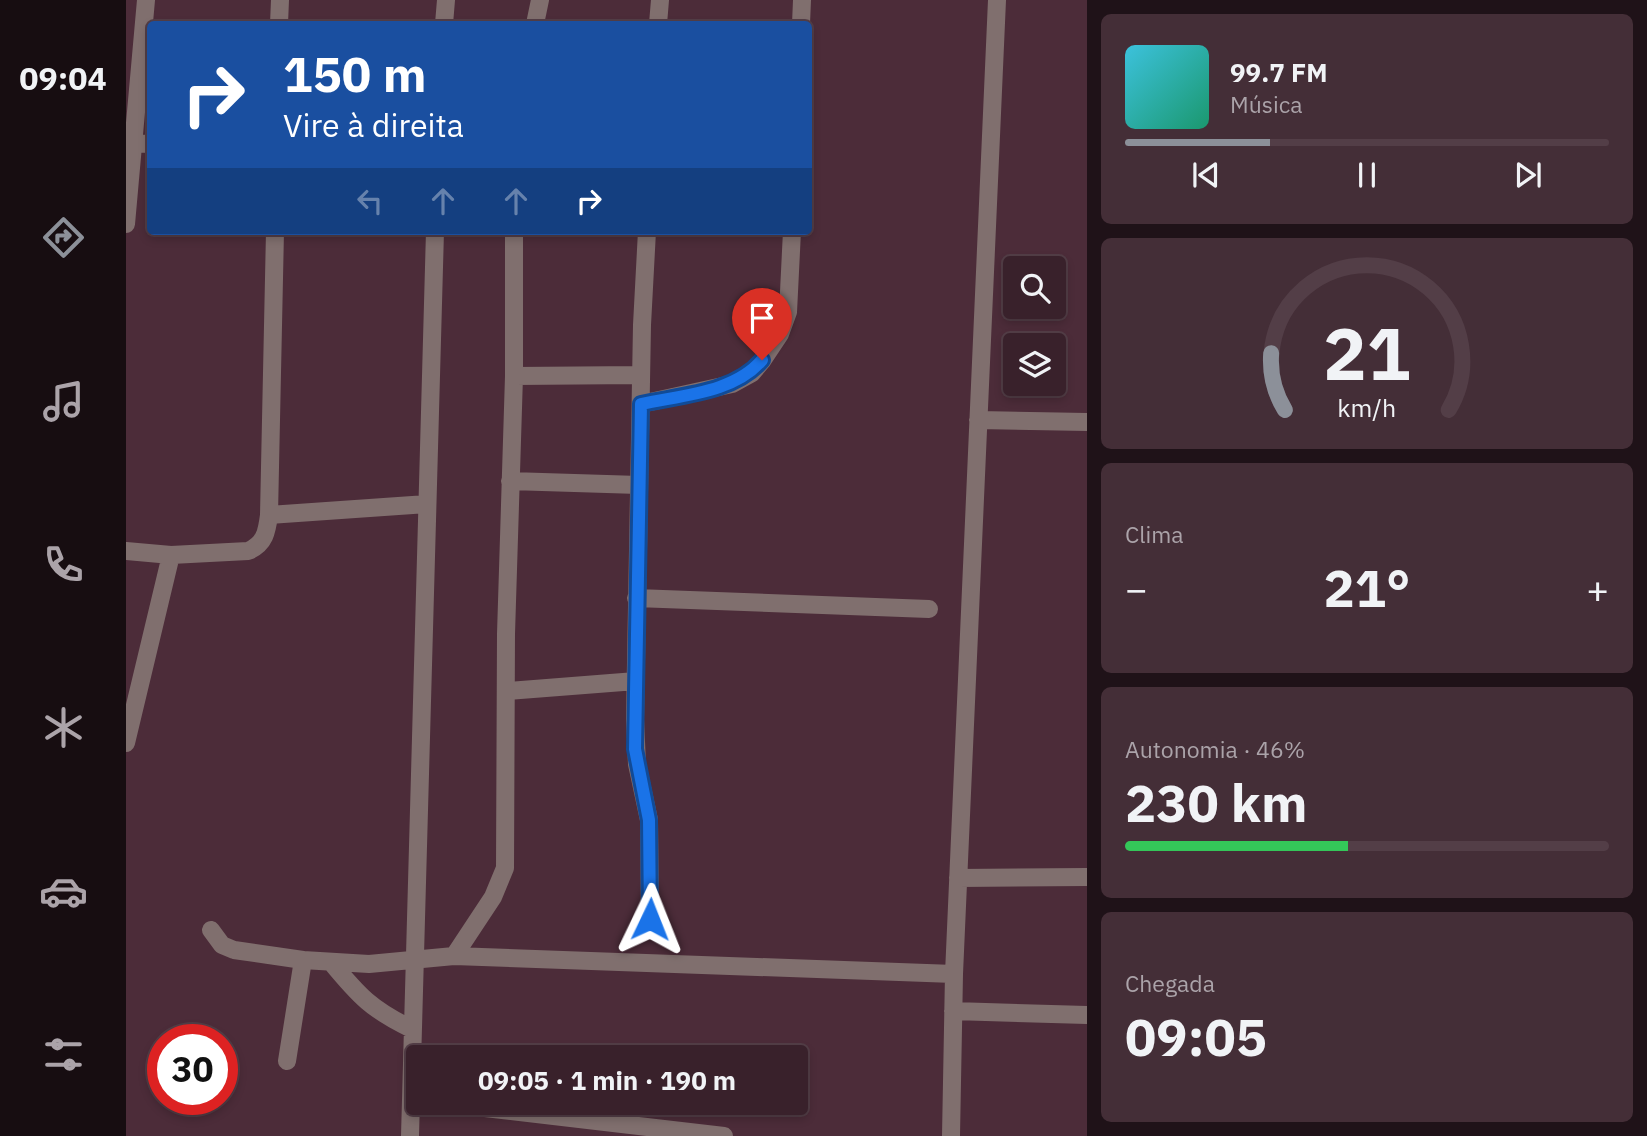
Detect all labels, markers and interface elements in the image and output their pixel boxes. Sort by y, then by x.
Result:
text: 150 m [283,42,427,105]
icon: right [168,49,259,140]
text: 99.7 FM [1230,55,1328,89]
text: 09:04 [19,57,107,99]
text: Música [1230,89,1303,119]
text: Vire à direita [283,104,464,146]
icon: previous [1187,156,1225,194]
icon: pause [1348,156,1386,194]
icon: next [1509,156,1547,194]
icon: left [351,182,389,220]
icon: ahead [424,182,462,220]
icon: ahead [497,182,535,220]
icon: right [570,182,608,220]
icon: directions [39,213,88,262]
map controls [1003,256,1066,396]
button: search [1003,256,1066,319]
pin [732,288,792,360]
icon: arrive [743,299,781,337]
text: 21 [1323,305,1411,400]
button: layers [1003,333,1066,396]
icon: music [39,377,88,426]
text: km/h [1338,390,1396,423]
text: Clima [1125,519,1184,549]
icon: phone [39,540,88,589]
text: 21° [1324,554,1410,621]
text: − [1125,564,1148,613]
text: + [1586,564,1609,613]
icon: climate [39,703,88,752]
text: Autonomia · 46% [1125,734,1305,764]
text: 230 km [1125,769,1307,836]
icon: car [39,867,88,916]
position arrow [613,882,687,956]
text: Chegada [1125,968,1215,998]
text: 09:05 [1125,1003,1267,1070]
speed limit sign: 30 [147,1024,238,1115]
icon: filters [39,1030,88,1079]
text: 09:05 · 1 min · 190 m [478,1063,736,1097]

